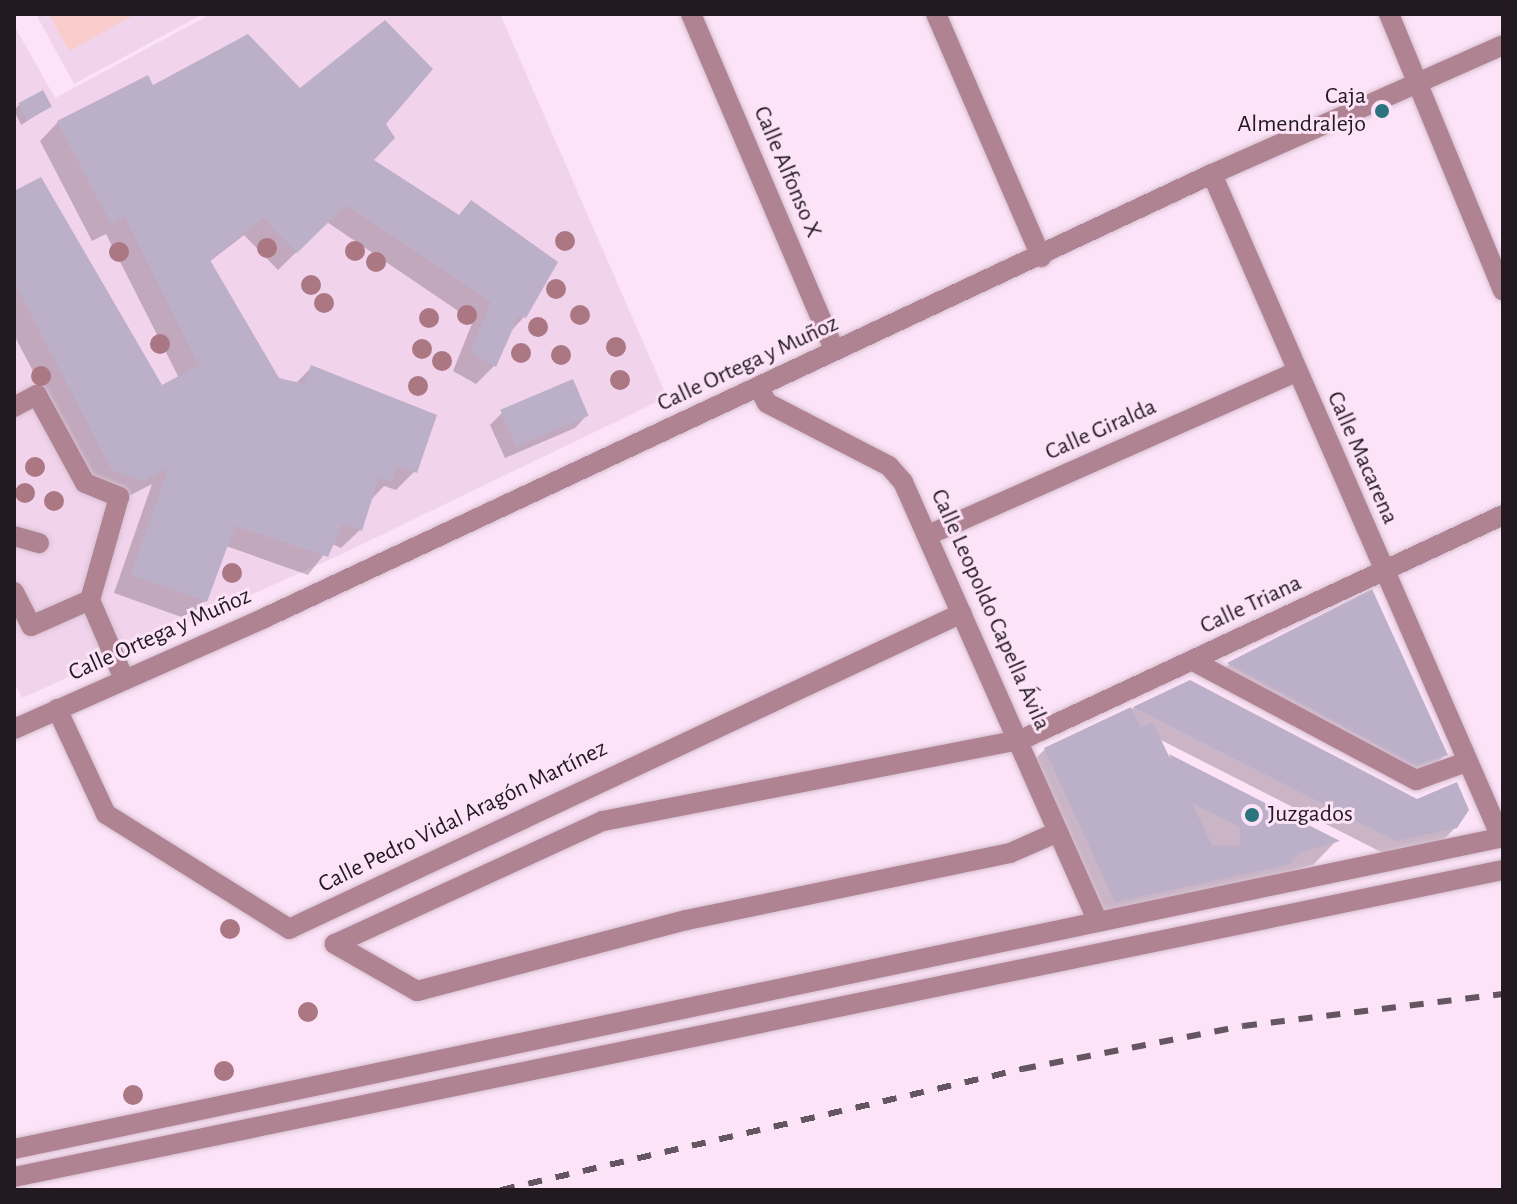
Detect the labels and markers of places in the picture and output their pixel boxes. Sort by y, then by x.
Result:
place label: Caja Almendralejo [1237,83,1366,139]
marker: Caja Almendralejo [1373,102,1391,120]
place label: Juzgados [1268,801,1353,829]
marker: Juzgados [1243,806,1261,824]

